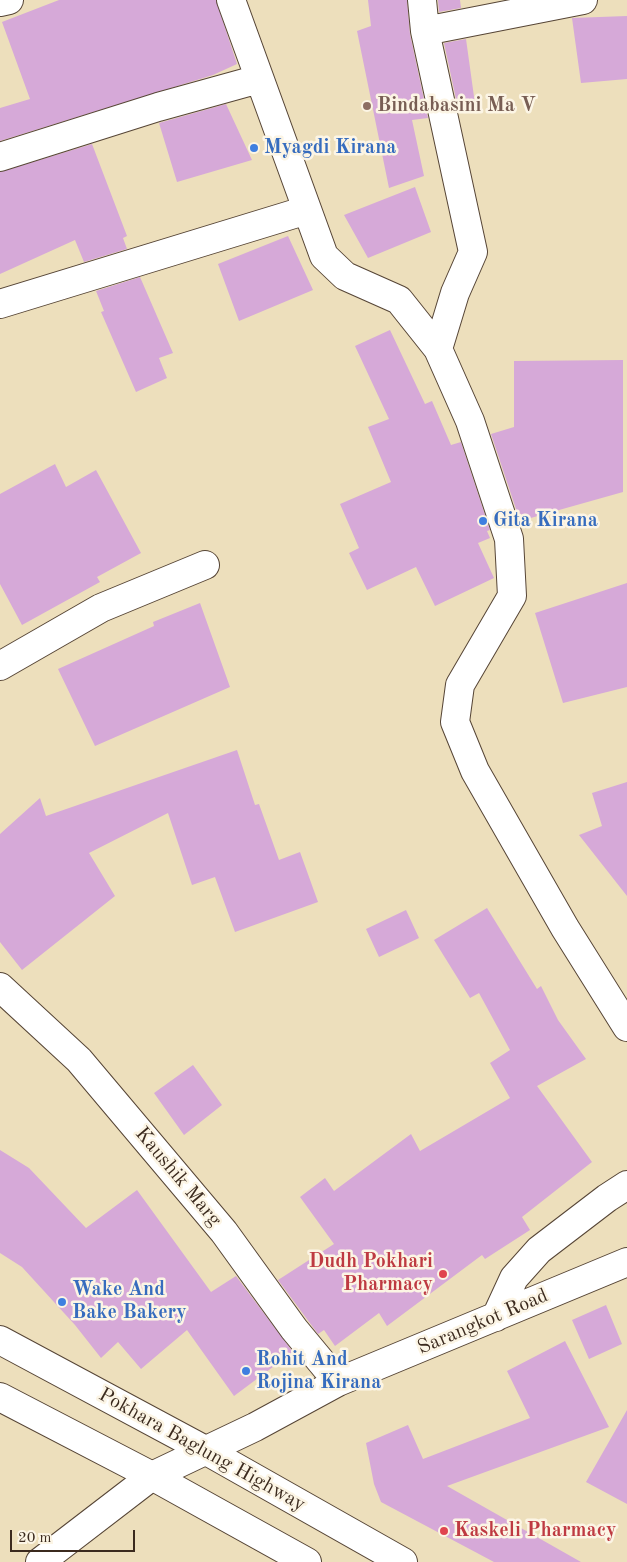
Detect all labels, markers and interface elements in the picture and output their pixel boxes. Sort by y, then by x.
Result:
place label: Bindabasini Ma V [377,94,536,118]
marker: Bindabasini Ma V [361,100,373,112]
place label: Myagdi Kirana [264,136,396,160]
marker: Myagdi Kirana [248,142,260,154]
place label: Gita Kirana [493,509,598,533]
marker: Gita Kirana [477,515,489,527]
street label: Kaushik Marg [130,1122,226,1232]
place label: Dudh Pokhari Pharmacy [308,1250,433,1297]
marker: Dudh Pokhari Pharmacy [437,1268,449,1280]
place label: Wake And Bake Bakery [72,1278,187,1325]
street label: Sarangkot Road [414,1284,552,1360]
marker: Wake And Bake Bakery [56,1296,68,1308]
place label: Rohit And Rojina Kirana [256,1348,381,1395]
marker: Rohit And Rojina Kirana [240,1365,252,1377]
street label: Pokhara Baglung Highway [94,1383,310,1517]
place label: Kaskeli Pharmacy [454,1519,617,1543]
scale bar [12,1520,138,1552]
marker: Kaskeli Pharmacy [438,1525,450,1537]
text: 20 m [18,1531,52,1546]

